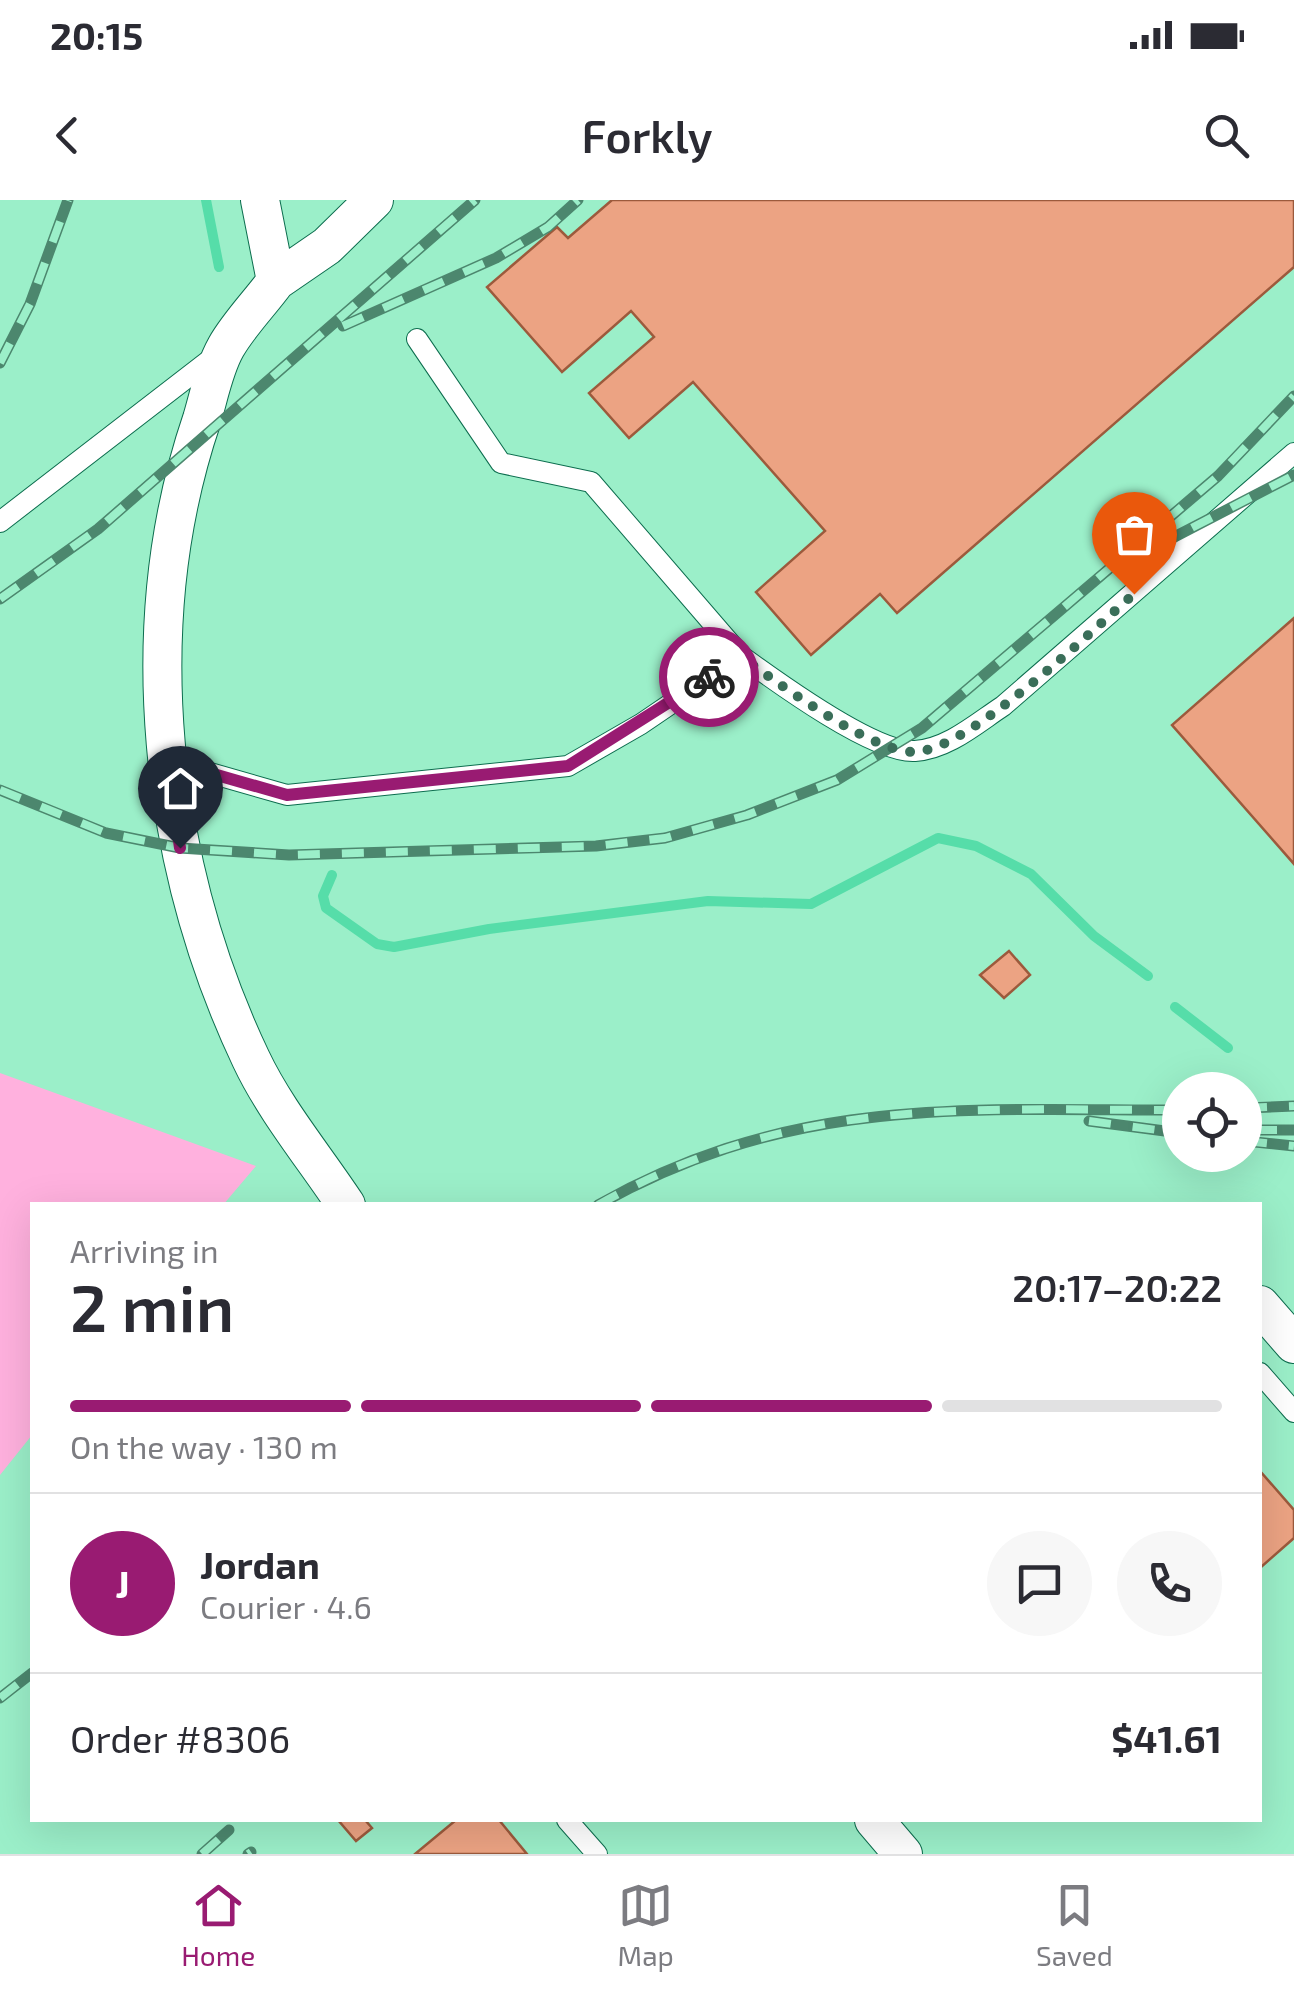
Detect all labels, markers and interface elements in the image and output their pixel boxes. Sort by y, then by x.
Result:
text: 20:15 [50,12,143,58]
icon: back [40,108,95,163]
text: Forkly [582,108,712,162]
icon: search [1199,108,1254,163]
pin [1092,492,1177,595]
icon: bag [1107,507,1162,562]
courier [659,627,759,727]
icon: bike [682,650,737,705]
pin [138,746,223,849]
icon: home [153,761,208,816]
map controls [1162,1072,1262,1172]
button: locate [1162,1072,1262,1172]
text: Arriving in [70,1231,219,1269]
text: 20:17–20:22 [1012,1264,1222,1310]
text: 2 min [70,1267,234,1345]
text: On the way · 130 m [70,1427,338,1465]
button: chat [987,1531,1092,1636]
button: phone [1117,1531,1222,1636]
text: Jordan [200,1541,320,1587]
text: J [115,1560,130,1606]
text: Courier · 4.6 [200,1587,372,1625]
text: Order #8306 [70,1715,290,1761]
text: $41.61 [1111,1715,1222,1761]
tab: Home [181,1878,255,1972]
tab: Map [618,1878,674,1972]
tab: Saved [1036,1878,1113,1972]

